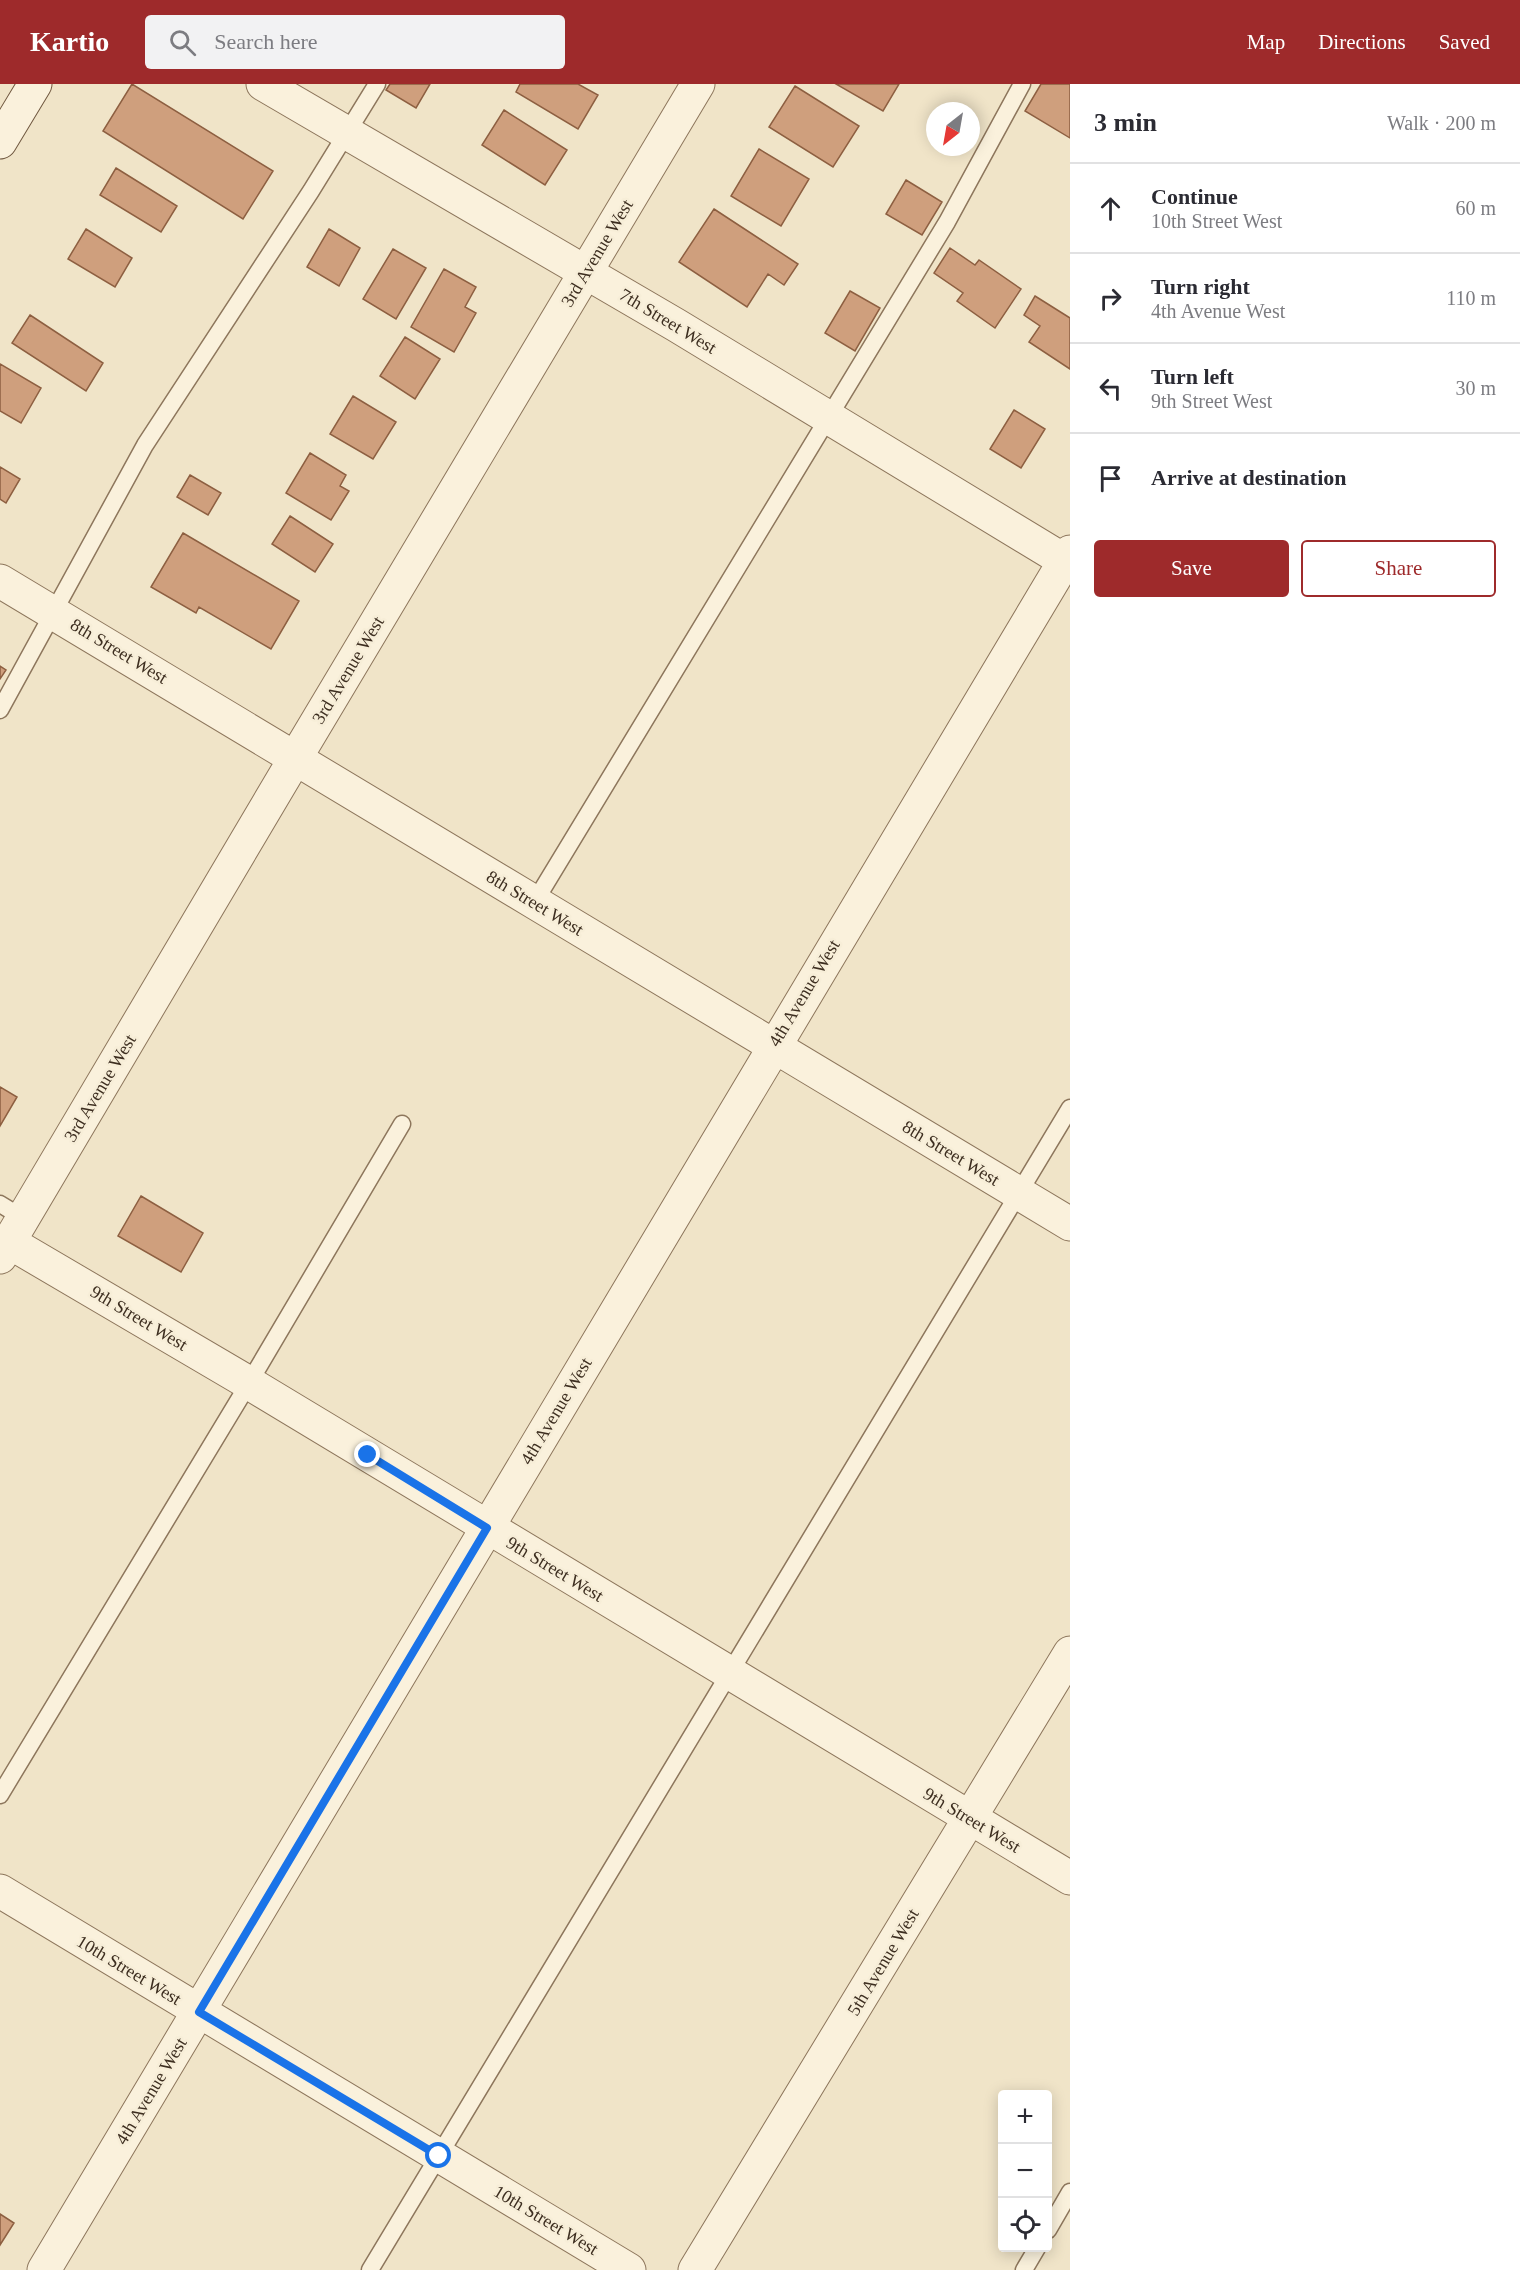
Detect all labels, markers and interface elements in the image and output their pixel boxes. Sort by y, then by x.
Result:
search box [145,15,565,69]
text: Kartio [30,26,109,57]
icon: search [166,26,199,59]
text: Search here [214,29,318,54]
text: Map [1247,30,1285,54]
text: Directions [1318,30,1406,54]
text: Saved [1439,30,1490,54]
north arrow [926,102,980,156]
text: 3 min [1094,108,1157,137]
text: Walk · 200 m [1387,112,1496,134]
text: Continue [1151,184,1238,209]
icon: ahead [1094,192,1127,225]
street label: 3rd Avenue West [557,196,637,310]
text: 60 m [1455,197,1496,219]
text: 10th Street West [1151,210,1282,232]
text: Turn right [1151,274,1250,299]
icon: right [1094,282,1127,315]
street label: 7th Street West [616,284,720,358]
text: 110 m [1446,287,1496,309]
text: 4th Avenue West [1151,300,1285,322]
text: Turn left [1151,364,1234,389]
icon: left [1094,372,1127,405]
text: 30 m [1455,377,1496,399]
text: 9th Street West [1151,390,1272,412]
icon: arrive [1094,462,1127,495]
text: Arrive at destination [1151,465,1347,490]
button: Save [1094,540,1289,597]
button: Share [1301,540,1496,597]
street label: 3rd Avenue West [308,613,388,727]
street label: 8th Street West [67,614,171,688]
street label: 8th Street West [483,866,587,940]
street label: 4th Avenue West [764,936,844,1050]
street label: 3rd Avenue West [60,1031,140,1145]
street label: 8th Street West [899,1116,1003,1190]
street label: 9th Street West [87,1281,191,1355]
street label: 4th Avenue West [516,1354,596,1468]
route end [354,1441,380,1467]
street label: 9th Street West [503,1532,607,1606]
street label: 9th Street West [920,1783,1024,1857]
street label: 5th Avenue West [843,1905,923,2019]
street label: 10th Street West [73,1931,185,2009]
street label: 4th Avenue West [111,2034,191,2148]
map controls [998,2090,1052,2252]
button: + [998,2090,1052,2144]
route start [425,2142,451,2168]
button: − [998,2144,1052,2198]
street label: 10th Street West [490,2181,602,2259]
button: locate [998,2198,1052,2252]

